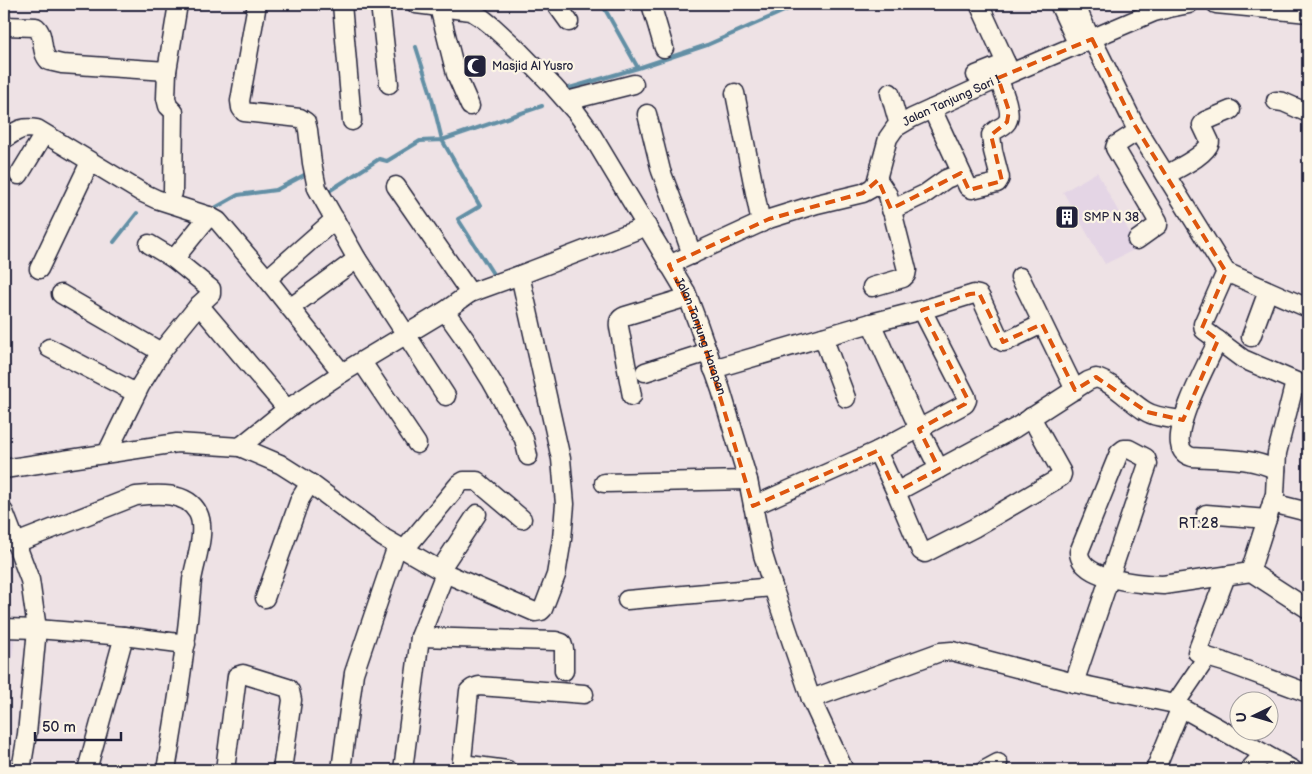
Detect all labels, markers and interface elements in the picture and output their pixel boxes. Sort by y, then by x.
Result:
mosque icon: Masjid Al Yusro [462,53,488,79]
place label: Masjid Al Yusro [492,59,573,74]
street label: Jalan Tanjung Sari I [900,72,1003,130]
building icon: SMP N 38 [1054,204,1080,230]
place label: SMP N 38 [1084,210,1139,225]
street label: Jalan Tanjung Harapan [671,275,729,397]
district label: RT.28 [1179,515,1219,532]
north arrow [1230,692,1280,742]
scale bar [35,709,121,741]
text: U [1233,711,1250,723]
text: 50 m [42,718,76,737]

